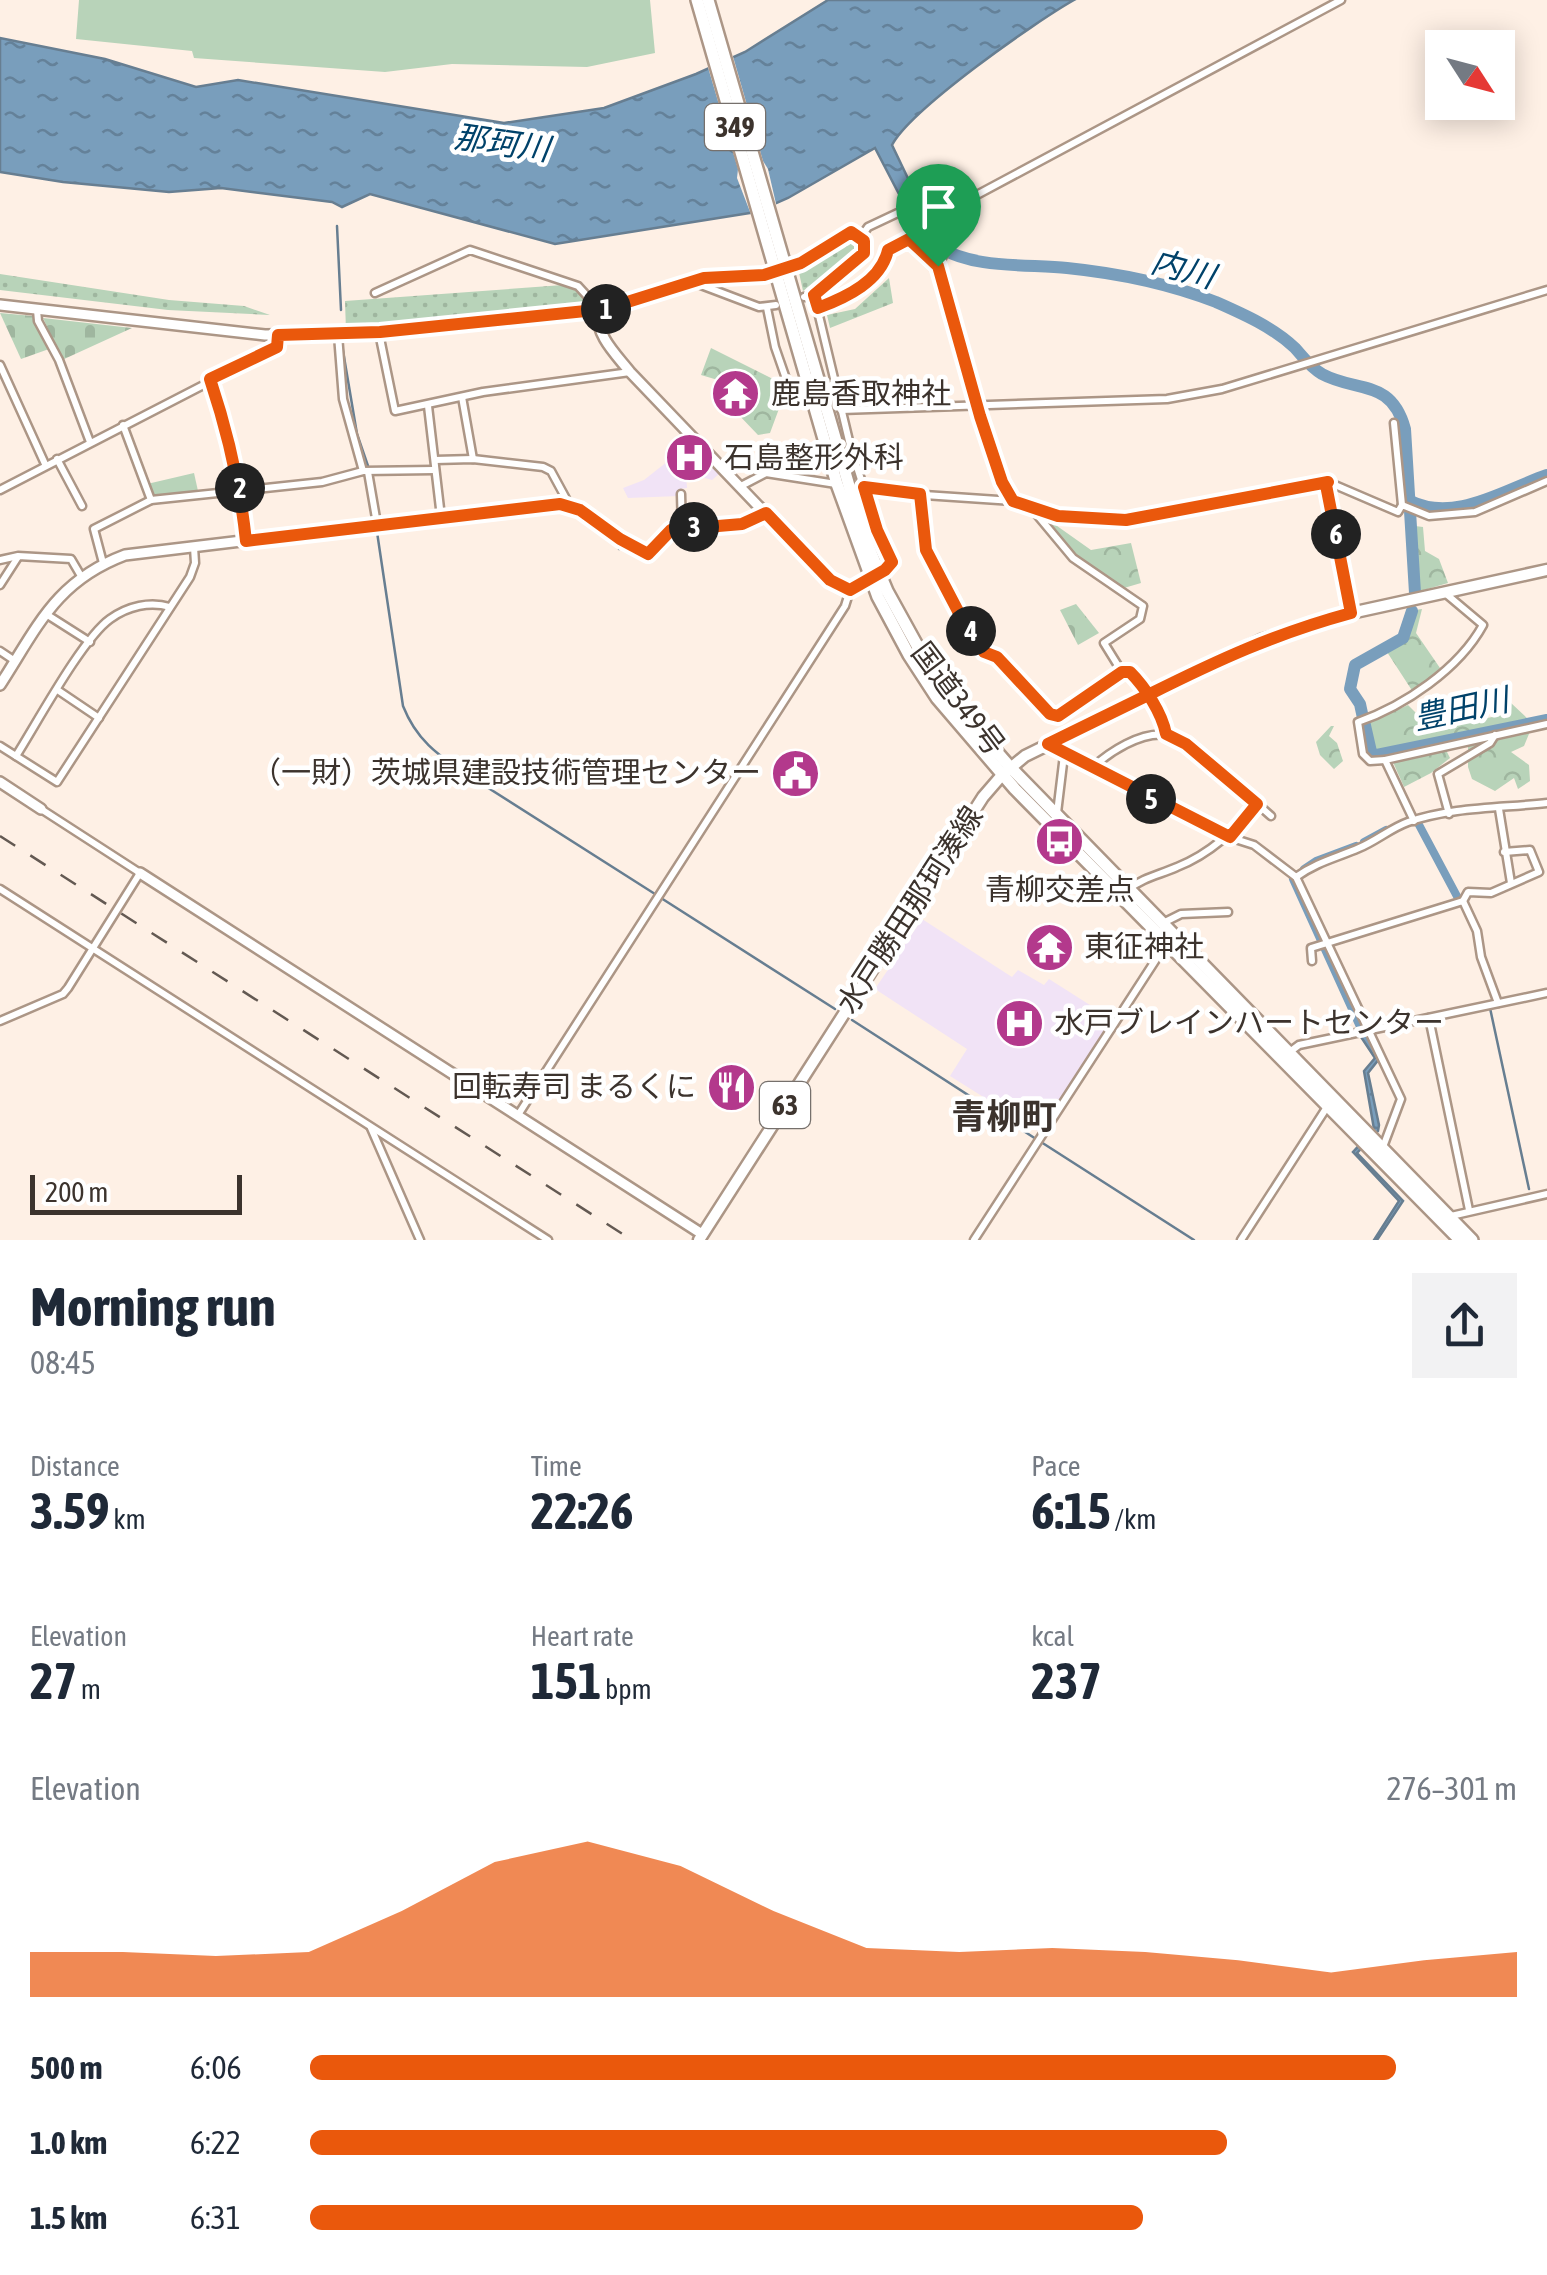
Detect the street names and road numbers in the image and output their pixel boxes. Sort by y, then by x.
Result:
road number: 349 [705,104,765,150]
street label: 国道349号 [905,635,1012,761]
street label: 水戸勝田那珂湊線 [830,800,989,1019]
road number: 63 [760,1082,810,1128]

